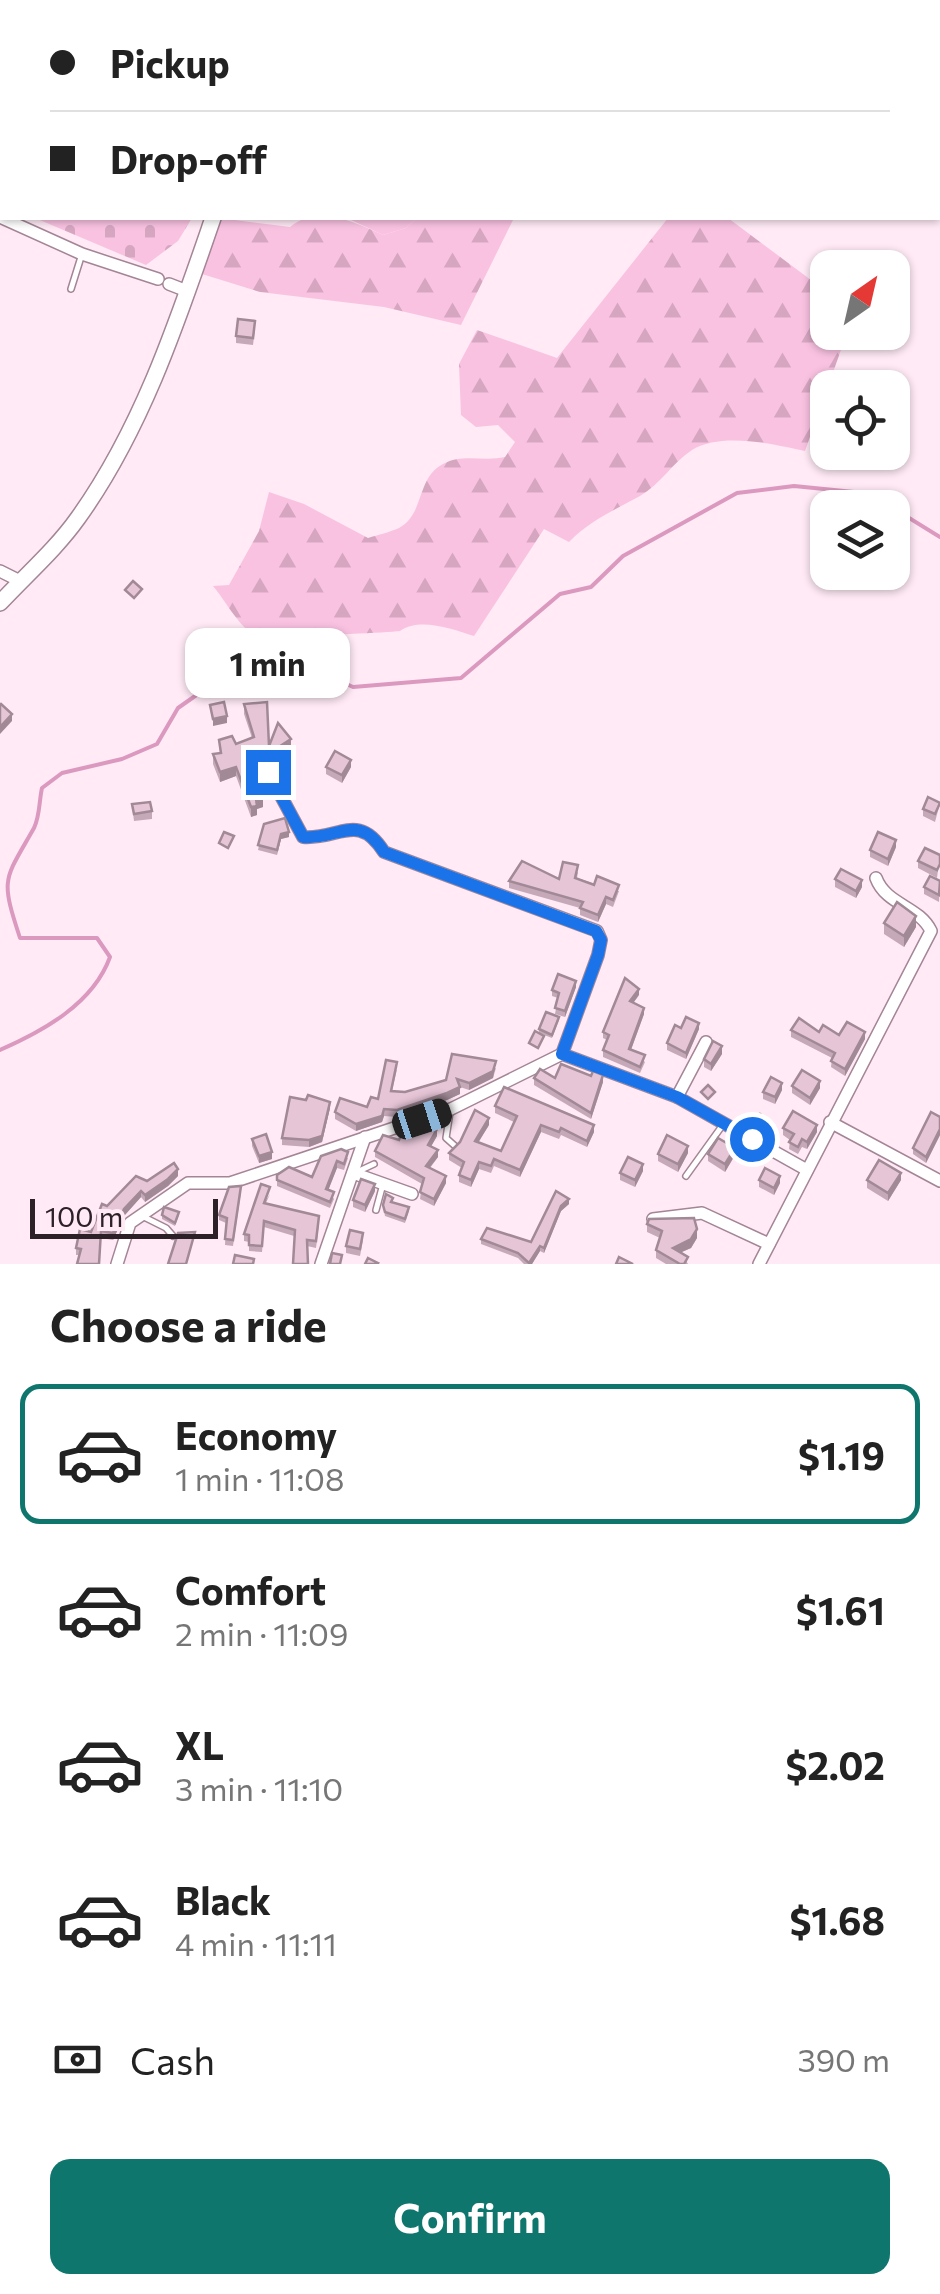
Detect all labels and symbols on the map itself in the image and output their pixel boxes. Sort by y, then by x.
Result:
north arrow [810,250,910,350]
callout: 1 min [186,627,350,697]
route end [246,750,291,795]
car [389,1095,455,1143]
route start [730,1117,775,1162]
scale bar [30,1194,218,1238]

